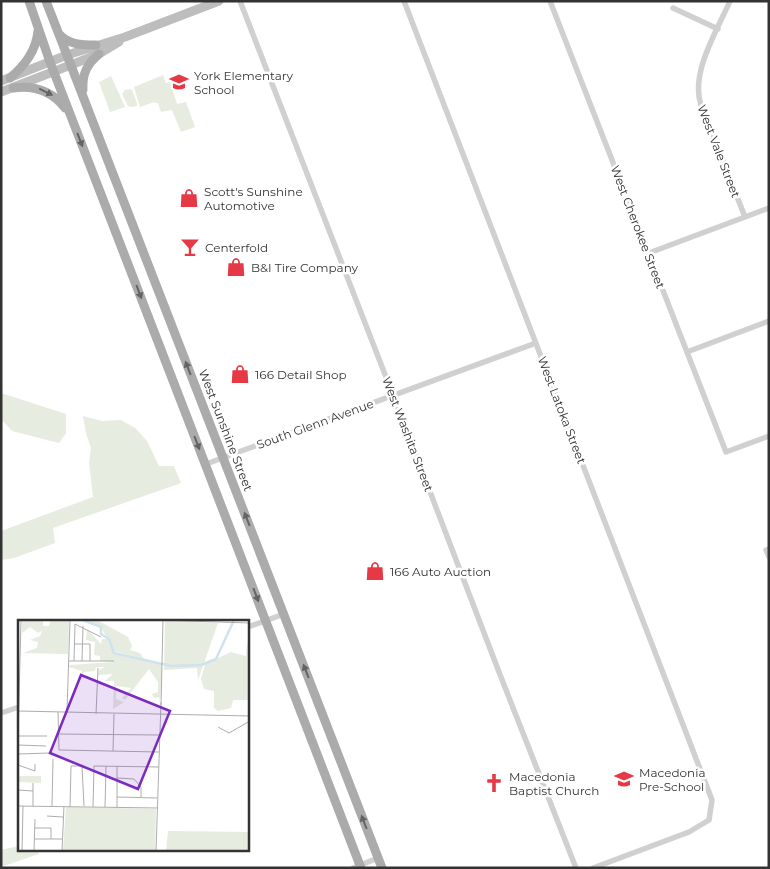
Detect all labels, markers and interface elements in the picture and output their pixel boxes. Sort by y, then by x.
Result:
place label: York Elementary School [194,68,294,97]
school or university icon: York Elementary School [168,71,190,93]
one-way arrow [39,89,53,97]
street label: West Vale Street [694,102,744,200]
one-way arrow [77,133,85,147]
street label: West Cherokee Street [608,163,668,291]
place label: Scott's Sunshine Automotive [204,184,303,213]
shop icon: Scott's Sunshine Automotive [178,187,200,209]
bar icon: Centerfold [179,236,201,258]
place label: Centerfold [205,240,268,255]
shop icon: B&I Tire Company [225,256,247,278]
place label: B&I Tire Company [251,260,359,275]
one-way arrow [136,284,143,299]
street label: West Latoka Street [535,354,589,466]
one-way arrow [184,360,192,375]
shop icon: 166 Detail Shop [229,363,251,385]
street label: West Sunshine Street [196,367,256,493]
place label: 166 Detail Shop [255,367,347,382]
street label: West Washita Street [379,374,437,494]
street label: South Glenn Avenue [254,396,376,452]
one-way arrow [194,436,202,450]
one-way arrow [243,511,251,526]
shop icon: 166 Auto Auction [364,560,386,582]
place label: 166 Auto Auction [390,564,491,579]
one-way arrow [253,587,260,602]
inset map [18,620,249,852]
one-way arrow [302,663,310,678]
place label: Macedonia Pre-School [639,765,706,794]
school or university icon: Macedonia Pre-School [613,768,635,790]
place label: Macedonia Baptist Church [509,769,599,798]
church icon: Macedonia Baptist Church [483,772,505,794]
one-way arrow [360,814,368,829]

